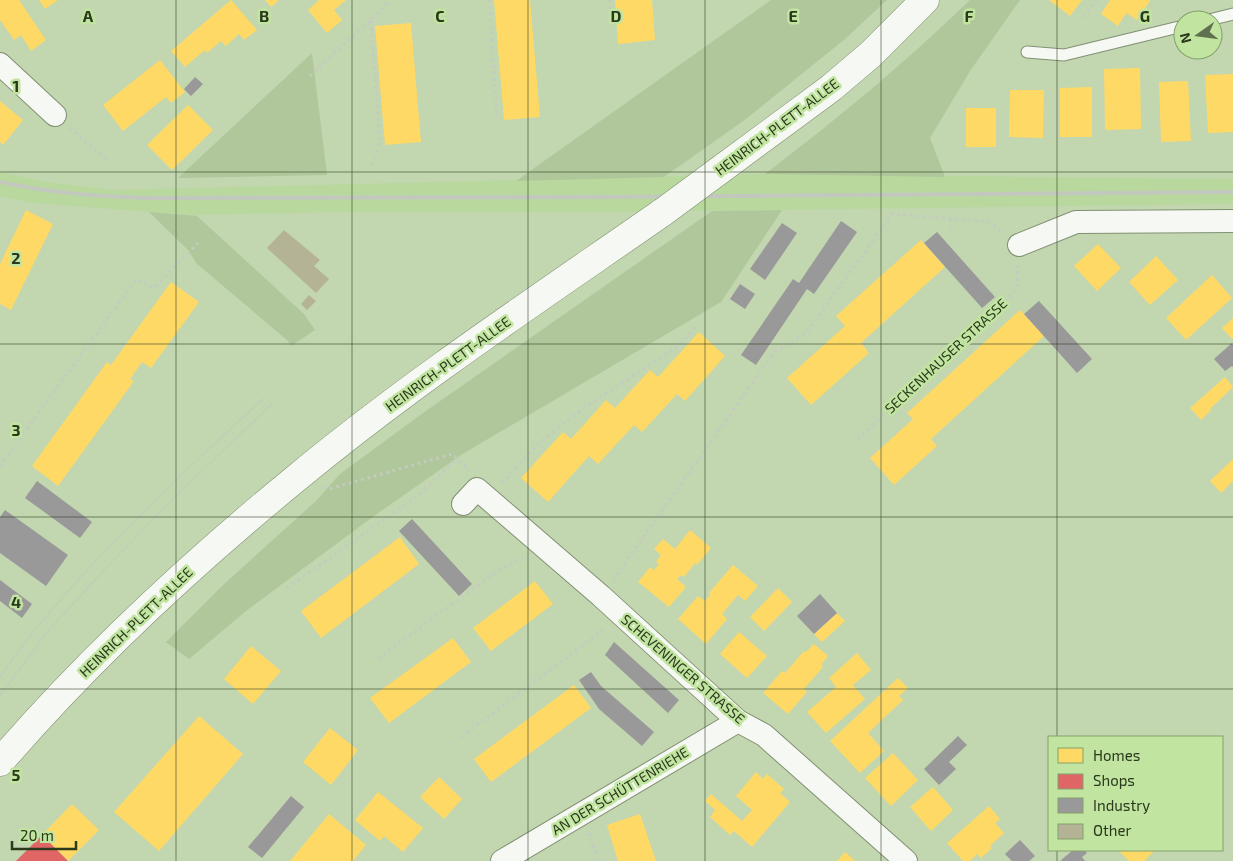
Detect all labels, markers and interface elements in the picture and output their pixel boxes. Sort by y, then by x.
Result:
text: A [83,6,94,25]
text: B [259,6,269,25]
text: C [435,6,445,25]
text: D [611,6,622,25]
text: E [788,6,798,25]
text: F [965,6,974,25]
text: G [1140,6,1150,25]
north arrow [1173,10,1223,60]
text: N [1175,31,1194,45]
street label: HEINRICH-PLETT-ALLEE [711,74,842,179]
text: 1 [13,76,19,95]
text: 2 [11,248,21,267]
street label: SECKENHAUSER STRASSE [881,294,1011,417]
street label: HEINRICH-PLETT-ALLEE [382,312,514,415]
text: 3 [11,420,21,439]
street label: HEINRICH-PLETT-ALLEE [76,563,196,680]
text: 4 [11,592,21,611]
street label: SCHEVENINGER STRASSE [618,610,749,727]
legend [1048,736,1223,851]
street label: AN DER SCHÜTTENRIEHE [548,743,691,838]
text: Homes [1093,746,1140,764]
text: 5 [12,765,21,784]
text: Shops [1093,771,1135,789]
text: Industry [1093,796,1150,814]
scale bar [12,818,76,850]
text: Other [1093,821,1132,839]
text: 20 m [20,826,54,844]

